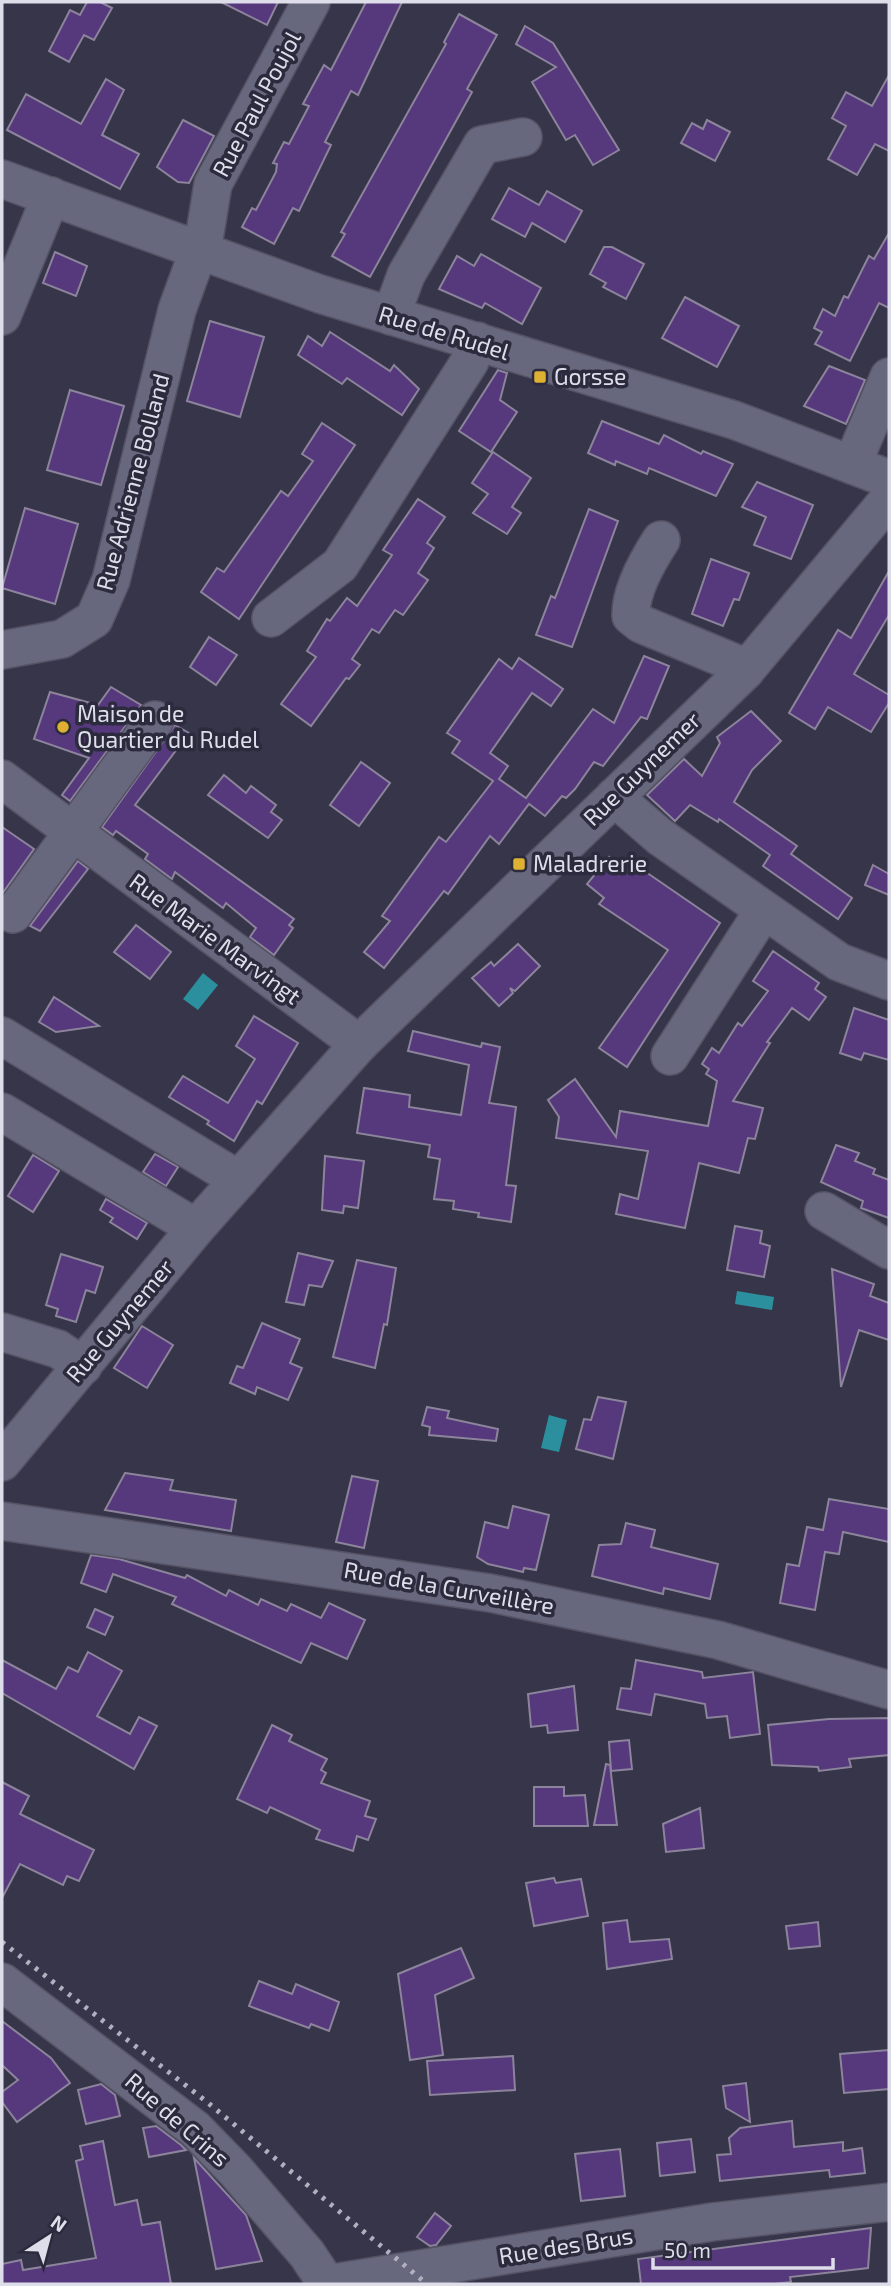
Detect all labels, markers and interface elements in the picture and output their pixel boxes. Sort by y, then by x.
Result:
street label: Rue Paul Poujol [206,26,306,181]
street label: Rue de Rudel [376,299,513,365]
place label: Gorsse [554,362,626,390]
marker: Gorsse [532,369,548,385]
street label: Rue Adrienne Bolland [90,370,174,593]
place label: Maison de Quartier du Rudel [77,699,259,753]
street label: Rue Guynemer [577,705,706,831]
marker: Maison de Quartier du Rudel [55,719,71,735]
place label: Maladrerie [533,849,647,877]
marker: Maladrerie [511,856,527,872]
street label: Rue Marie Marvingt [124,867,307,1010]
street label: Rue Guynemer [60,1253,179,1388]
street label: Rue de la Curveillère [342,1555,556,1619]
street label: Rue de Crins [120,2067,235,2172]
north arrow [14,2202,84,2272]
text: N [47,2210,72,2236]
street label: Rue des Brus [497,2221,635,2269]
scale bar [653,2226,833,2270]
text: 50 m [664,2237,711,2262]

